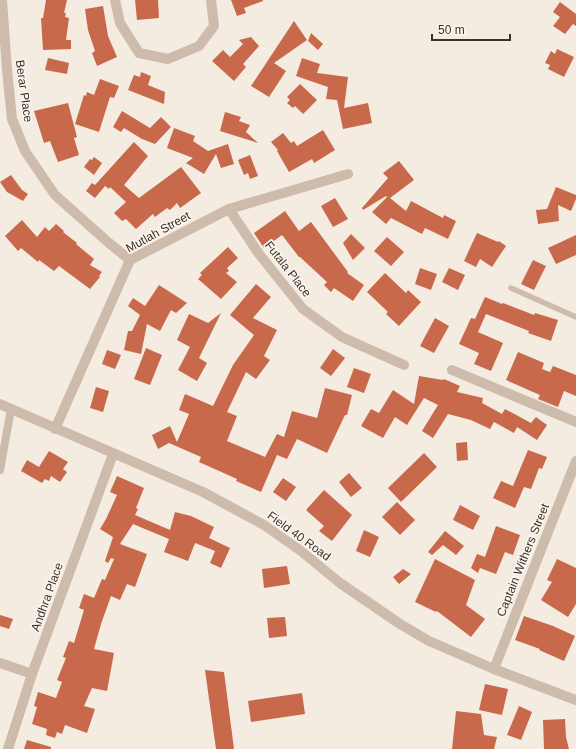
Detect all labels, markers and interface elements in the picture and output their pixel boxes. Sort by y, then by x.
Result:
scale bar [432,16,510,42]
text: 50 m [438,23,465,37]
street label: Berar Place [13,59,35,123]
street label: Mutlah Street [123,208,193,255]
street label: Futala Place [262,238,314,300]
street label: Captain Withers Street [494,501,552,619]
street label: Field 40 Road [265,508,333,564]
street label: Andhra Place [28,560,66,633]

